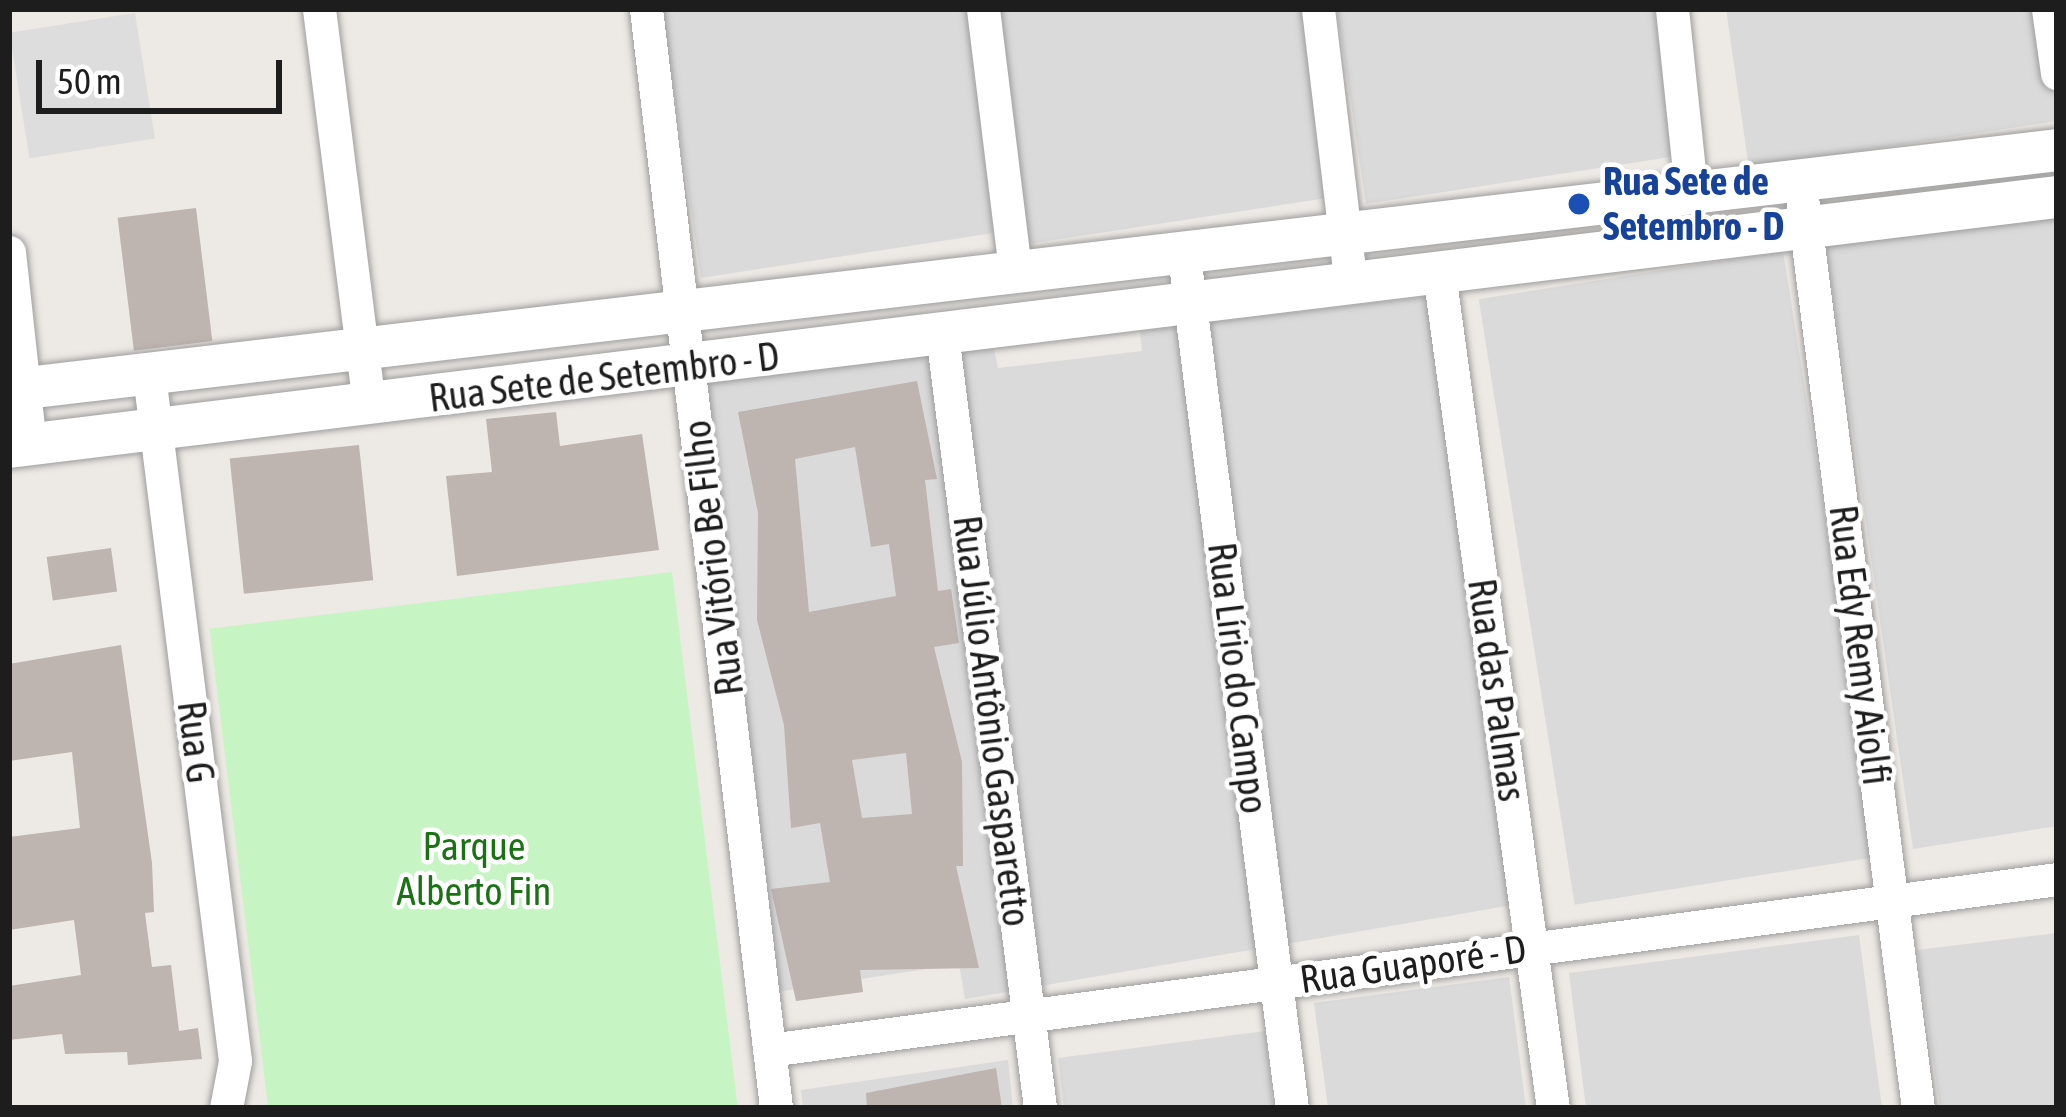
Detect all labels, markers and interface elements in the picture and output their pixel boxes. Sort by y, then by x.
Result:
scale bar [42,36,288,110]
text: 50 m [57,60,122,102]
place label: Rua Sete de Setembro - D [1603,159,1784,250]
marker: Rua Sete de Setembro - D [1566,191,1592,217]
street label: Rua Sete de Setembro - D [426,332,782,422]
street label: Rua Vitório Be Filho [673,418,753,698]
street label: Rua Edy Remy Aiolfi [1820,502,1900,788]
street label: Rua Júlio Antônio Gasparetto [944,513,1040,929]
street label: Rua Lírio do Campo [1198,540,1278,816]
street label: Rua das Palmas [1458,576,1536,804]
street label: Rua G [168,698,224,786]
park label: Parque Alberto Fin [397,824,551,915]
street label: Rua Guaporé - D [1297,925,1529,1003]

